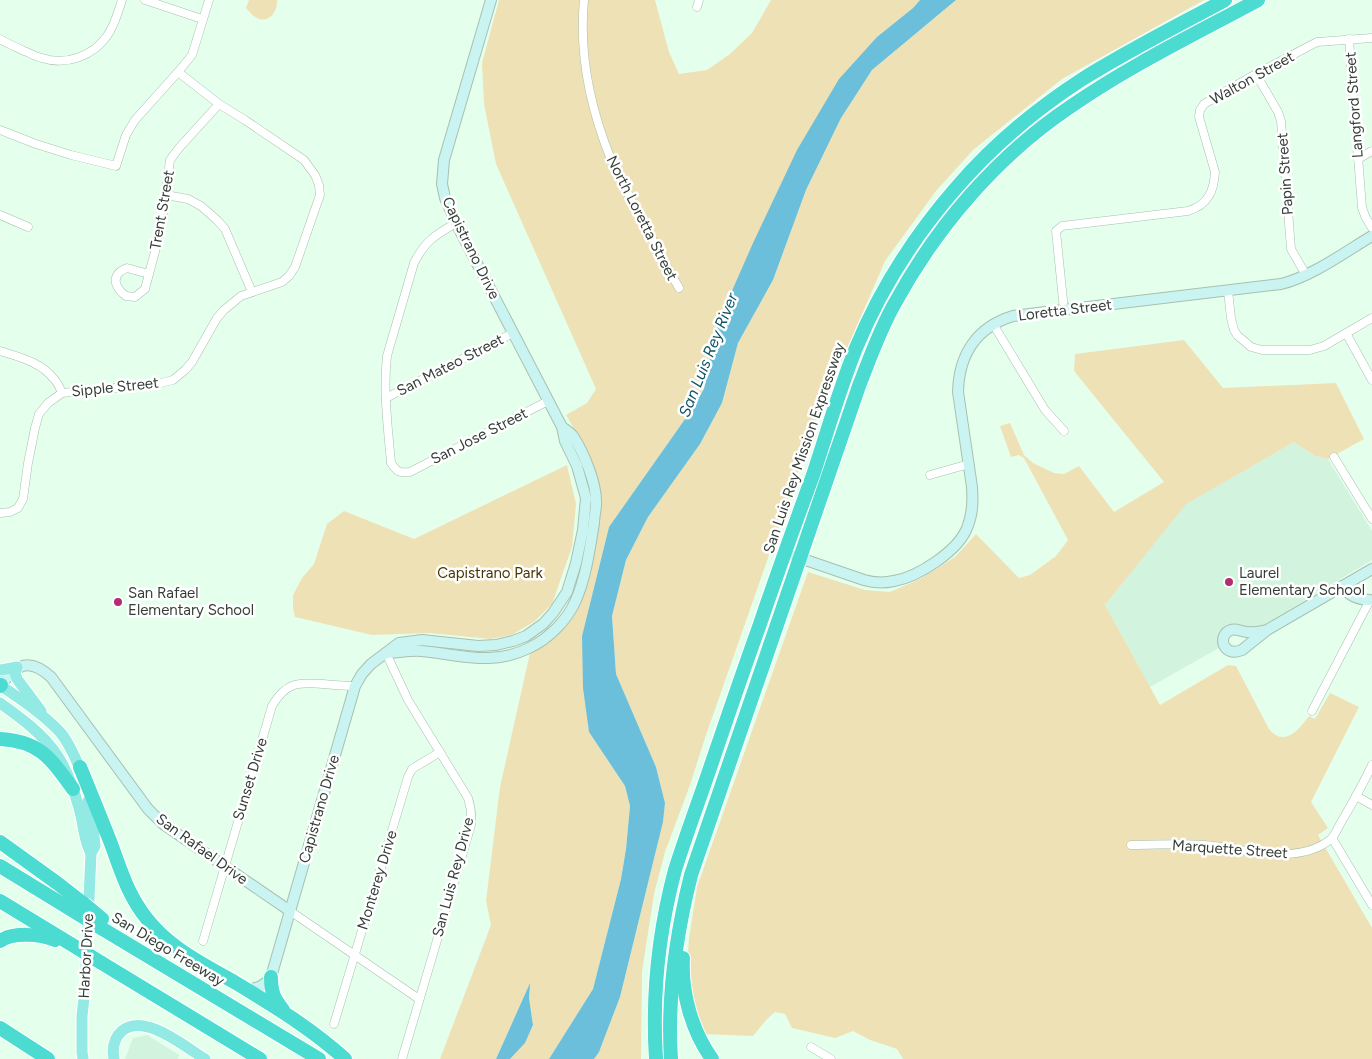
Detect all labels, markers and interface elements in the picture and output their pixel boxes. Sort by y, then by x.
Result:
street label: Walton Street [1207,47,1297,108]
street label: Langford Street [1341,51,1367,159]
street label: Papin Street [1273,132,1297,216]
street label: North Loretta Street [603,153,681,284]
street label: Trent Street [146,168,178,251]
street label: Capistrano Drive [438,194,504,302]
water label: San Luis Rey River [675,290,742,420]
street label: Loretta Street [1017,295,1113,325]
street label: San Mateo Street [394,330,507,400]
street label: San Luis Rey Mission Expressway [759,340,849,556]
street label: Sipple Street [70,373,160,401]
street label: San Jose Street [428,404,531,468]
park label: Capistrano Park [437,564,543,582]
place label: Laurel Elementary School [1239,564,1365,599]
marker: Laurel Elementary School [1223,576,1235,588]
place label: San Rafael Elementary School [128,584,254,619]
marker: San Rafael Elementary School [112,596,124,608]
street label: Sunset Drive [229,736,271,822]
street label: Capistrano Drive [295,753,343,865]
street label: San Rafael Drive [153,810,251,888]
street label: San Luis Rey Drive [428,815,478,939]
street label: Monterey Drive [353,828,401,932]
street label: Marquette Street [1172,836,1289,862]
street label: San Diego Freeway [108,908,228,990]
street label: Harbor Drive [75,913,97,999]

